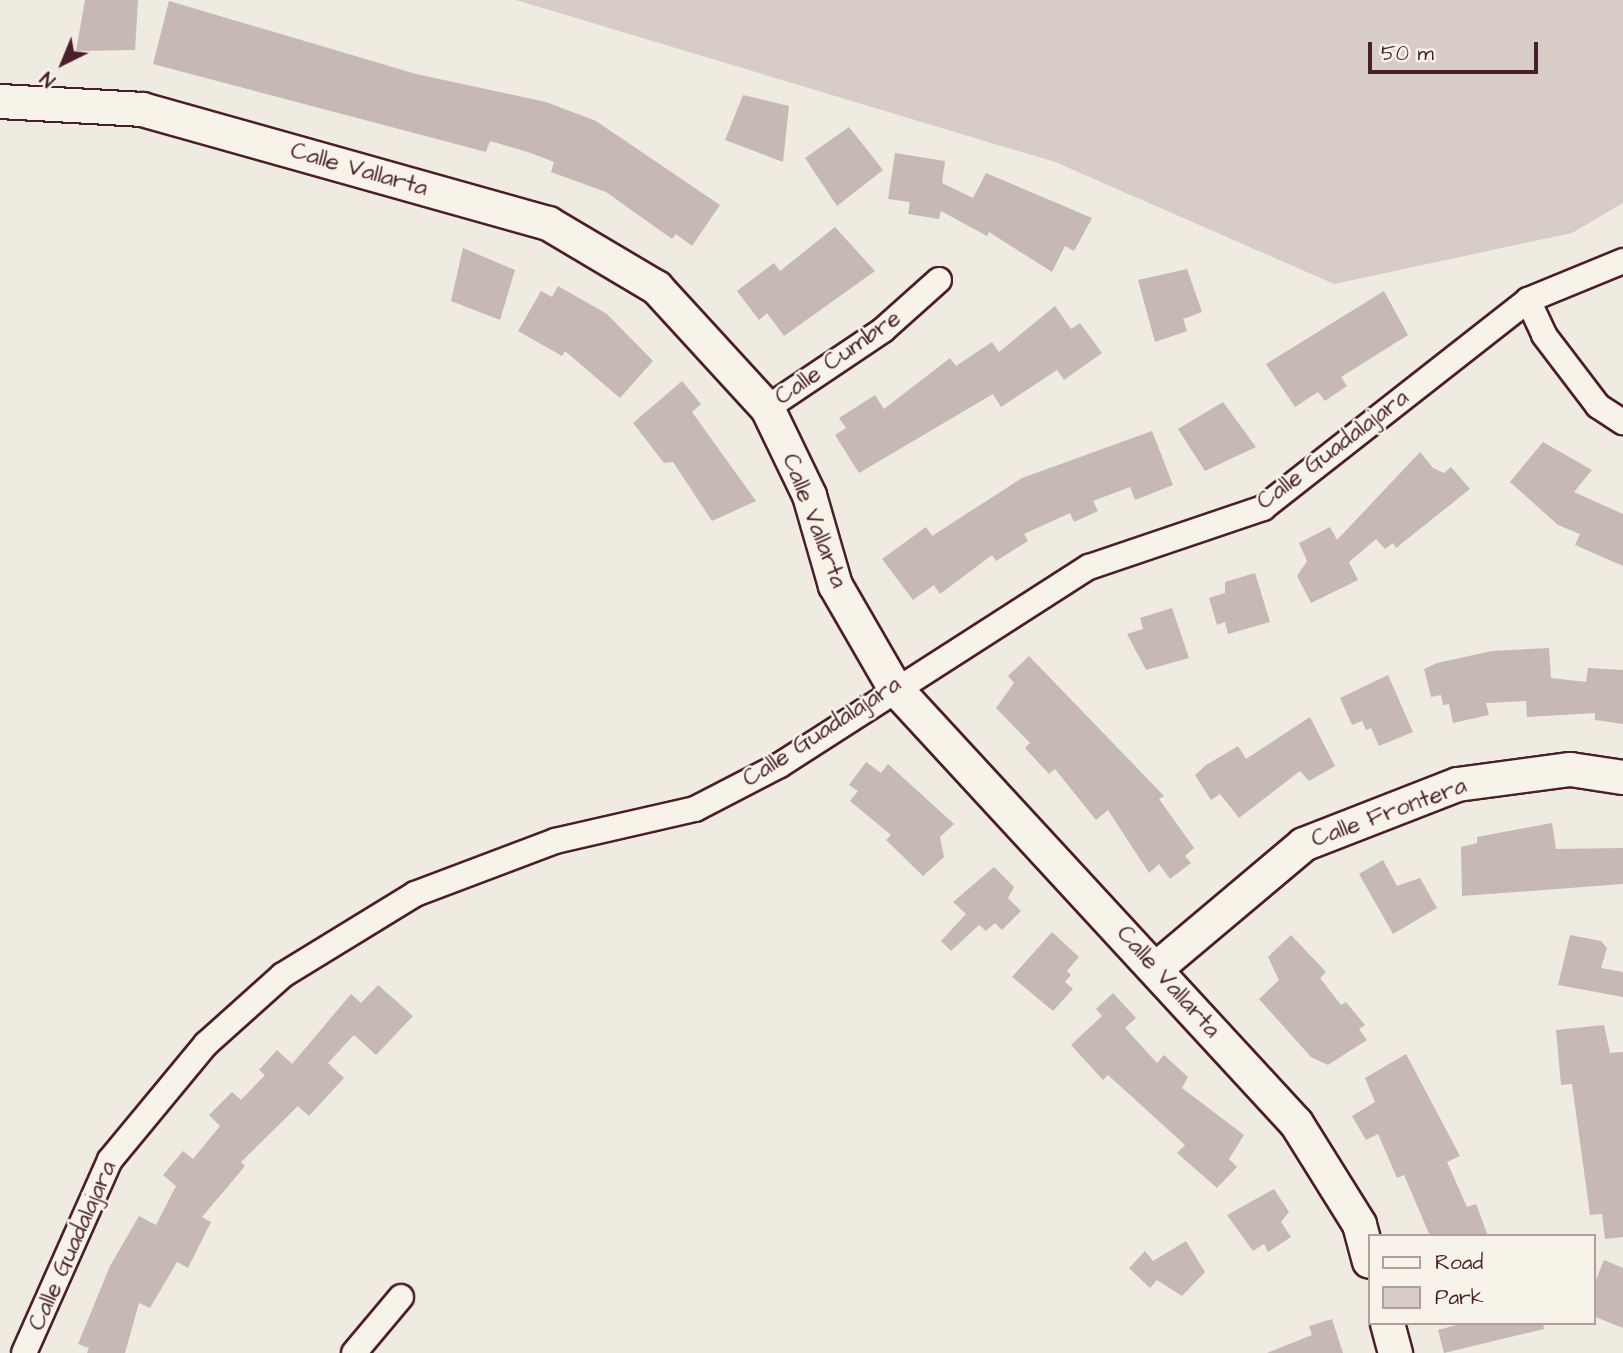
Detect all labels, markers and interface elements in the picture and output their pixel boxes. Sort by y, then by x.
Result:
north arrow [28,28,98,98]
scale bar [1371,28,1541,72]
text: 50 m [1381,39,1434,68]
text: N [35,65,62,93]
street label: Calle Vallarta [287,137,431,203]
street label: Calle Cumbre [770,304,906,412]
street label: Calle Guadalajara [1251,383,1415,517]
street label: Calle Vallarta [775,450,853,592]
street label: Calle Guadalajara [738,670,906,794]
street label: Calle Frontera [1308,772,1470,854]
street label: Calle Vallarta [1110,920,1226,1044]
street label: Calle Guadalajara [23,1157,123,1335]
legend [1368,1234,1595,1325]
text: Road [1435,1248,1483,1277]
text: Park [1435,1283,1484,1312]

